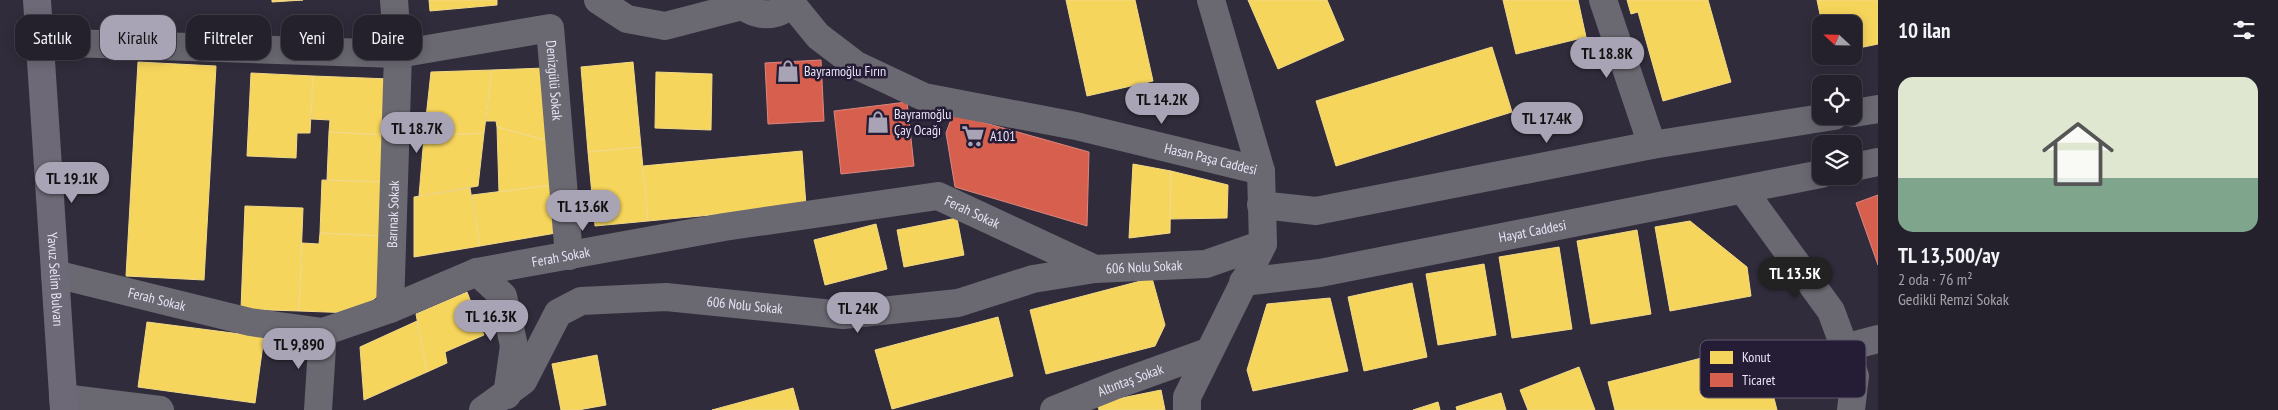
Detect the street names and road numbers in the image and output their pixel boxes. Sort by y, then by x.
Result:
street label: Denizgülü Sokak [542,40,567,122]
street label: Hasan Paşa Caddesi [1162,139,1259,179]
street label: Barınak Sokak [383,179,403,248]
street label: Ferah Sokak [942,191,1003,233]
street label: Hayat Caddesi [1497,216,1568,246]
street label: Yavuz Selim Bulvarı [43,232,67,327]
street label: Ferah Sokak [530,243,592,271]
street label: 606 Nolu Sokak [1105,256,1183,278]
street label: Ferah Sokak [126,283,188,315]
street label: 606 Nolu Sokak [706,292,784,318]
street label: Altıntaş Sokak [1095,360,1166,401]

